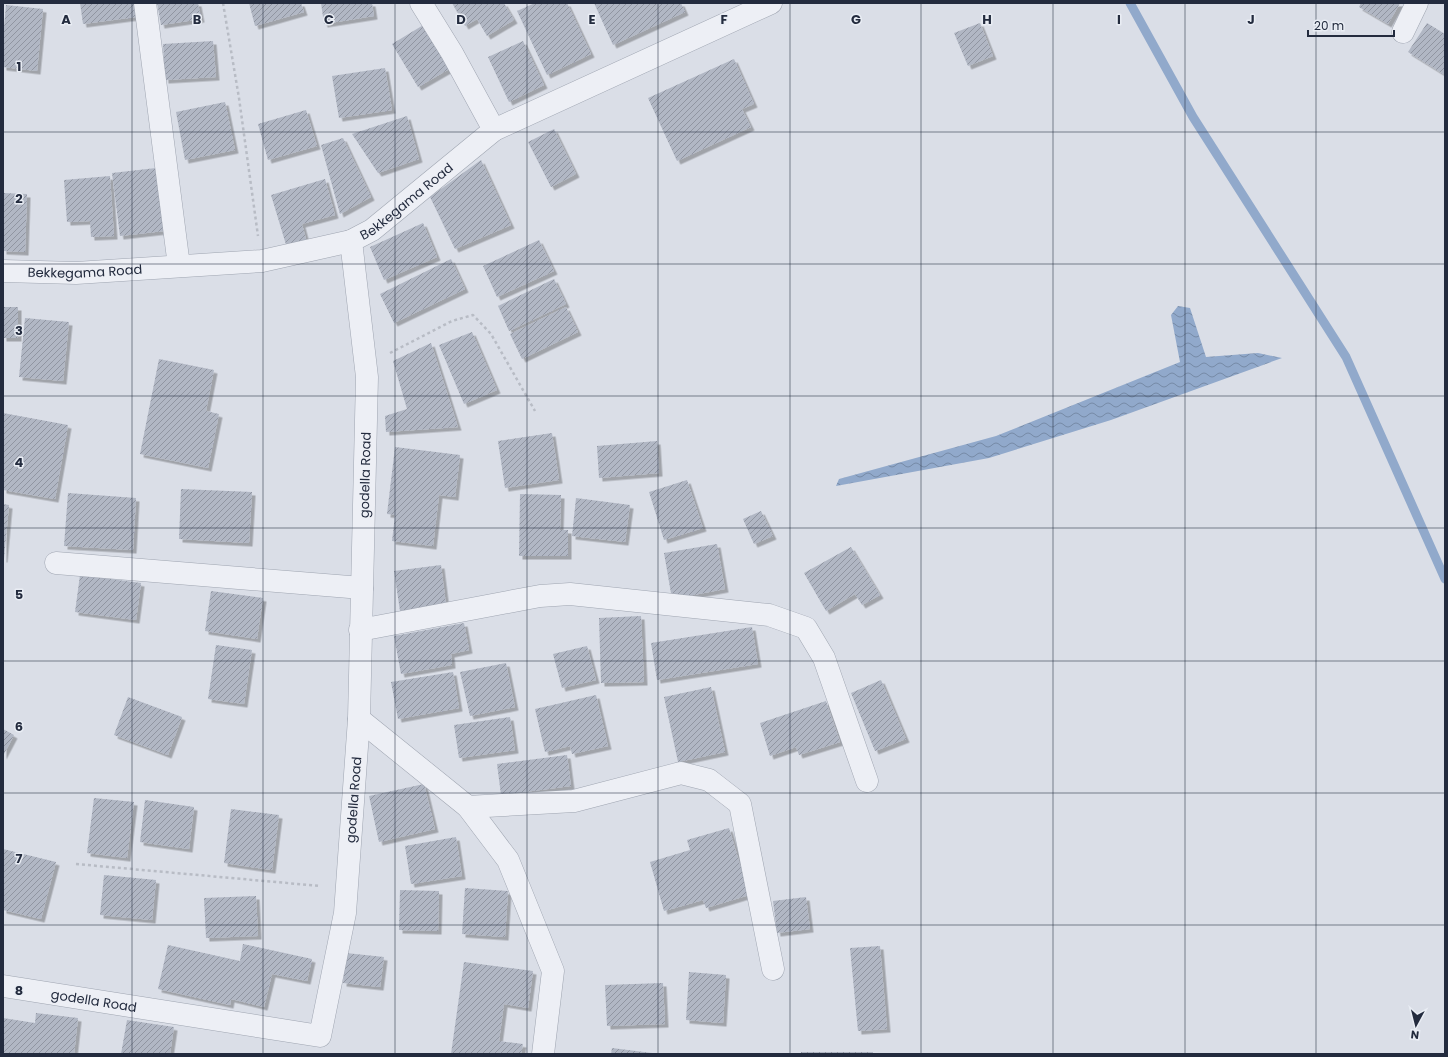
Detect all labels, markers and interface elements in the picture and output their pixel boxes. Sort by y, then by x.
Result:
text: A [61,10,71,29]
text: B [193,10,202,29]
text: C [324,10,334,29]
text: D [456,10,466,29]
text: E [588,10,596,29]
text: F [720,10,728,29]
text: G [851,10,861,29]
text: H [982,10,992,29]
text: I [1117,10,1121,29]
text: J [1247,10,1255,29]
scale bar [1308,12,1394,38]
text: 20 m [1314,17,1344,34]
text: 1 [17,57,21,76]
street label: Bekkegama Road [356,158,457,244]
text: 2 [15,189,23,208]
street label: Bekkegama Road [27,259,143,283]
text: 3 [15,321,23,340]
street label: godella Road [354,432,375,518]
text: 4 [15,453,24,472]
text: 5 [15,585,23,604]
text: 6 [15,717,23,736]
street label: godella Road [341,756,366,844]
text: 7 [16,849,23,868]
text: 8 [15,981,23,1000]
street label: godella Road [50,984,138,1016]
north arrow [1396,1005,1436,1045]
text: N [1410,1026,1420,1043]

